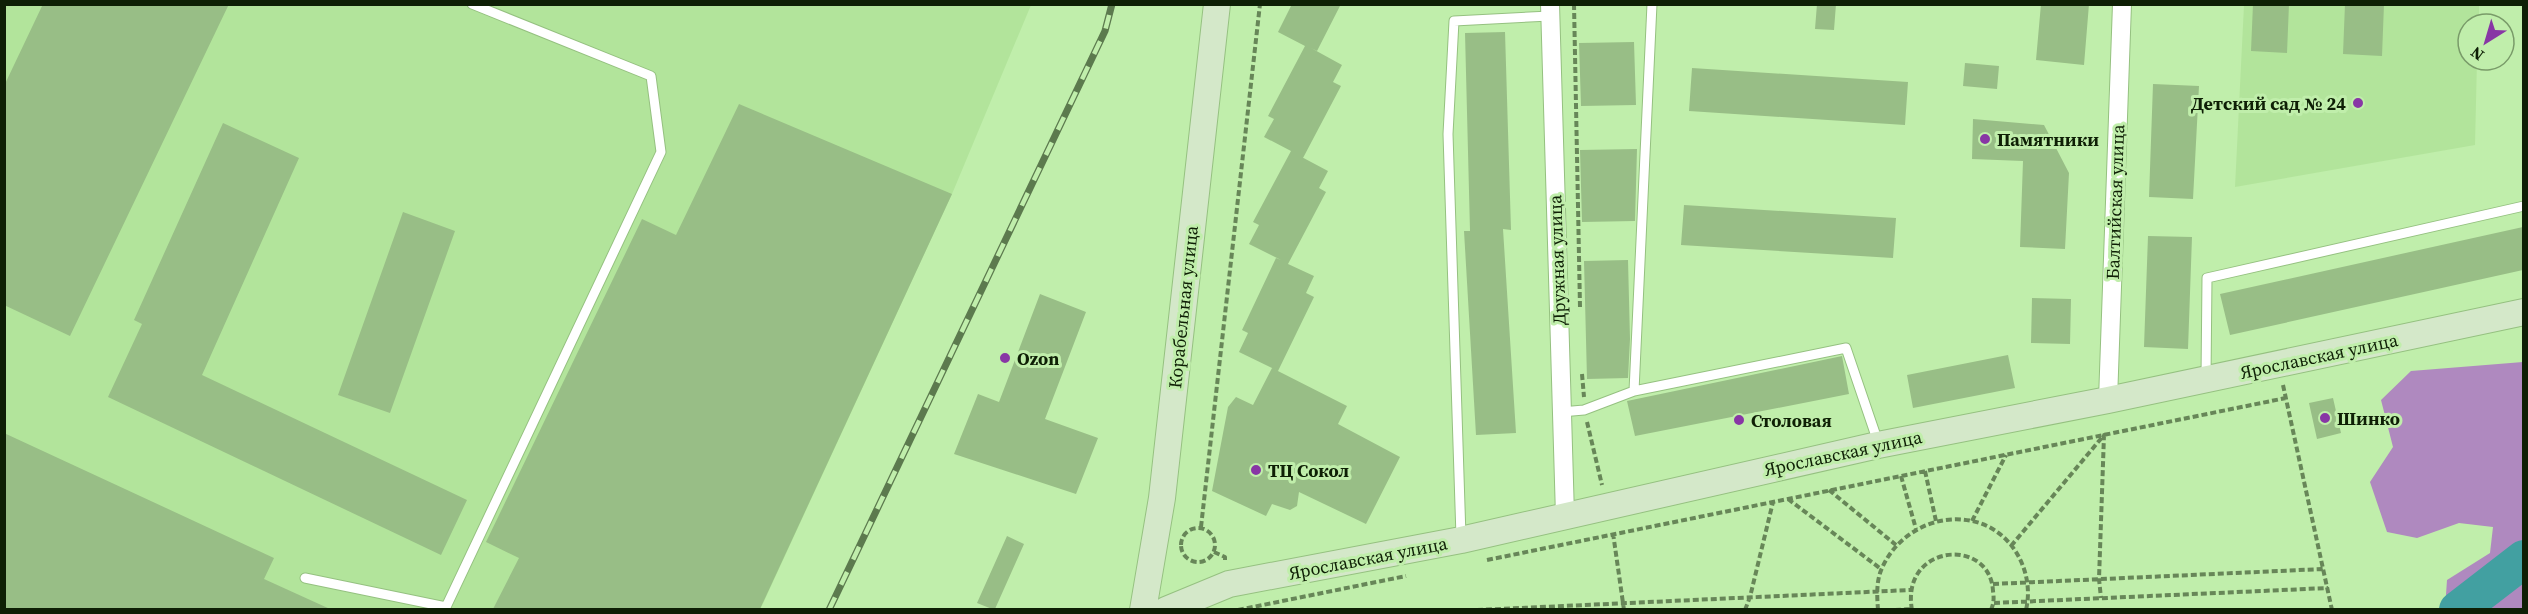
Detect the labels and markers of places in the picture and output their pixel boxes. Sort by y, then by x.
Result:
place label: Детский сад № 24 [2191,91,2346,116]
marker: Детский сад № 24 [2351,96,2365,110]
place label: Памятники [1997,127,2099,152]
marker: Памятники [1978,132,1992,146]
place label: Ozon [1017,346,1059,371]
marker: Ozon [998,351,1012,365]
place label: Шинко [2337,406,2400,431]
place label: Столовая [1751,408,1832,433]
marker: Шинко [2318,411,2332,425]
marker: Столовая [1732,413,1746,427]
place label: ТЦ Сокол [1268,458,1349,483]
marker: ТЦ Сокол [1249,463,1263,477]

